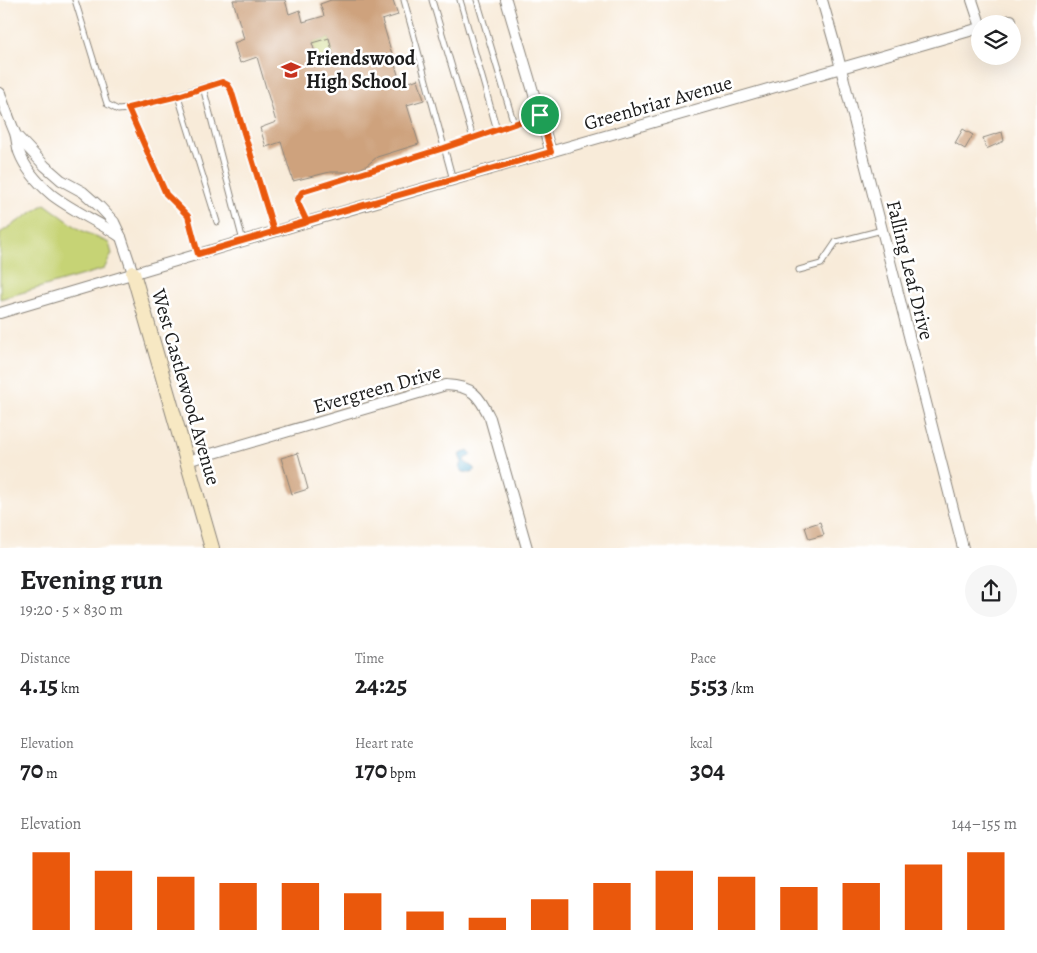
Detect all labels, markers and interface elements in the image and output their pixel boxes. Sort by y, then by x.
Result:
map controls [971,15,1021,65]
button: layers [971,15,1021,65]
place label: Friendswood High School [306,45,416,95]
school or university icon: Friendswood High School [280,59,302,81]
street label: Greenbriar Avenue [581,69,735,137]
pin [519,94,561,136]
icon: arrive [526,101,554,129]
street label: Falling Leaf Drive [880,197,940,343]
street label: West Castlewood Avenue [145,285,227,488]
street label: Evergreen Drive [310,358,444,420]
text: Evening run [20,561,163,599]
button: share [965,565,1017,617]
text: 19:20 · 5 × 830 m [20,599,123,621]
text: Distance [20,649,70,668]
text: Time [355,649,384,668]
text: Pace [690,649,716,668]
text: 4.15 [20,668,58,702]
text: 24:25 [355,668,408,702]
text: 5:53 [690,668,728,702]
text: km [58,679,80,698]
text: /km [728,679,754,698]
text: Elevation [20,734,74,753]
text: Heart rate [355,734,413,753]
text: kcal [690,734,712,753]
text: 70 [20,753,43,787]
text: 170 [355,753,387,787]
text: 304 [690,753,725,787]
text: m [43,764,58,783]
text: bpm [387,764,416,783]
text: Elevation [20,813,81,835]
text: 144–155 m [952,813,1017,835]

